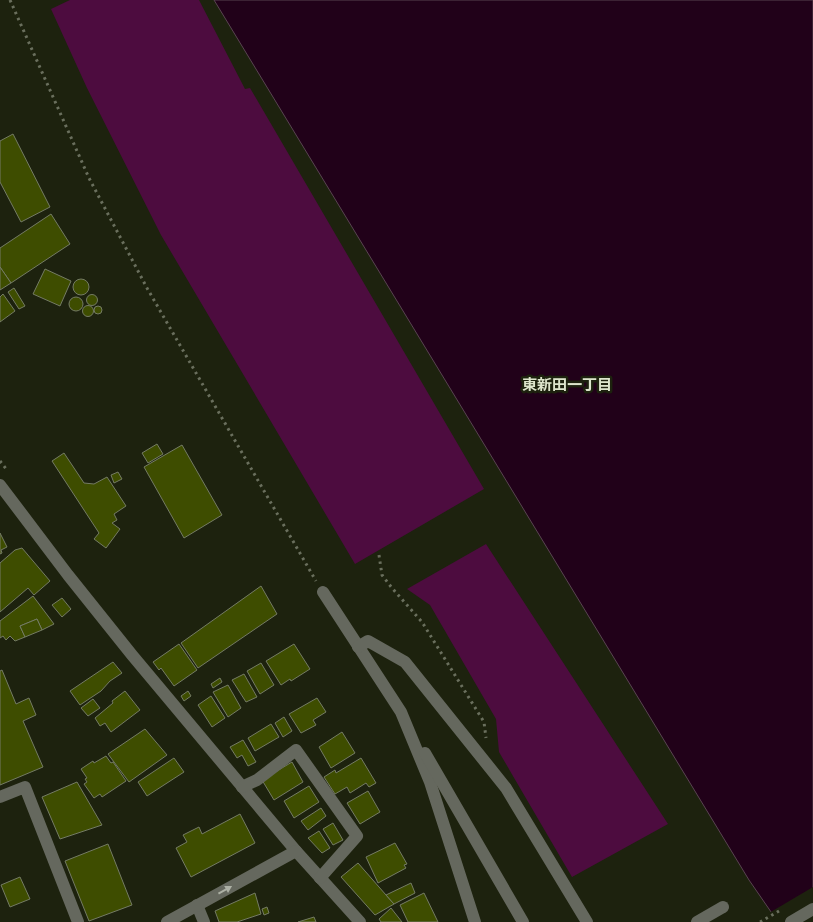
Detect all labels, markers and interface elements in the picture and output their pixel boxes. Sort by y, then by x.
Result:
district label: 東新田一丁目 [522,377,612,396]
one-way arrow [217,886,232,894]

